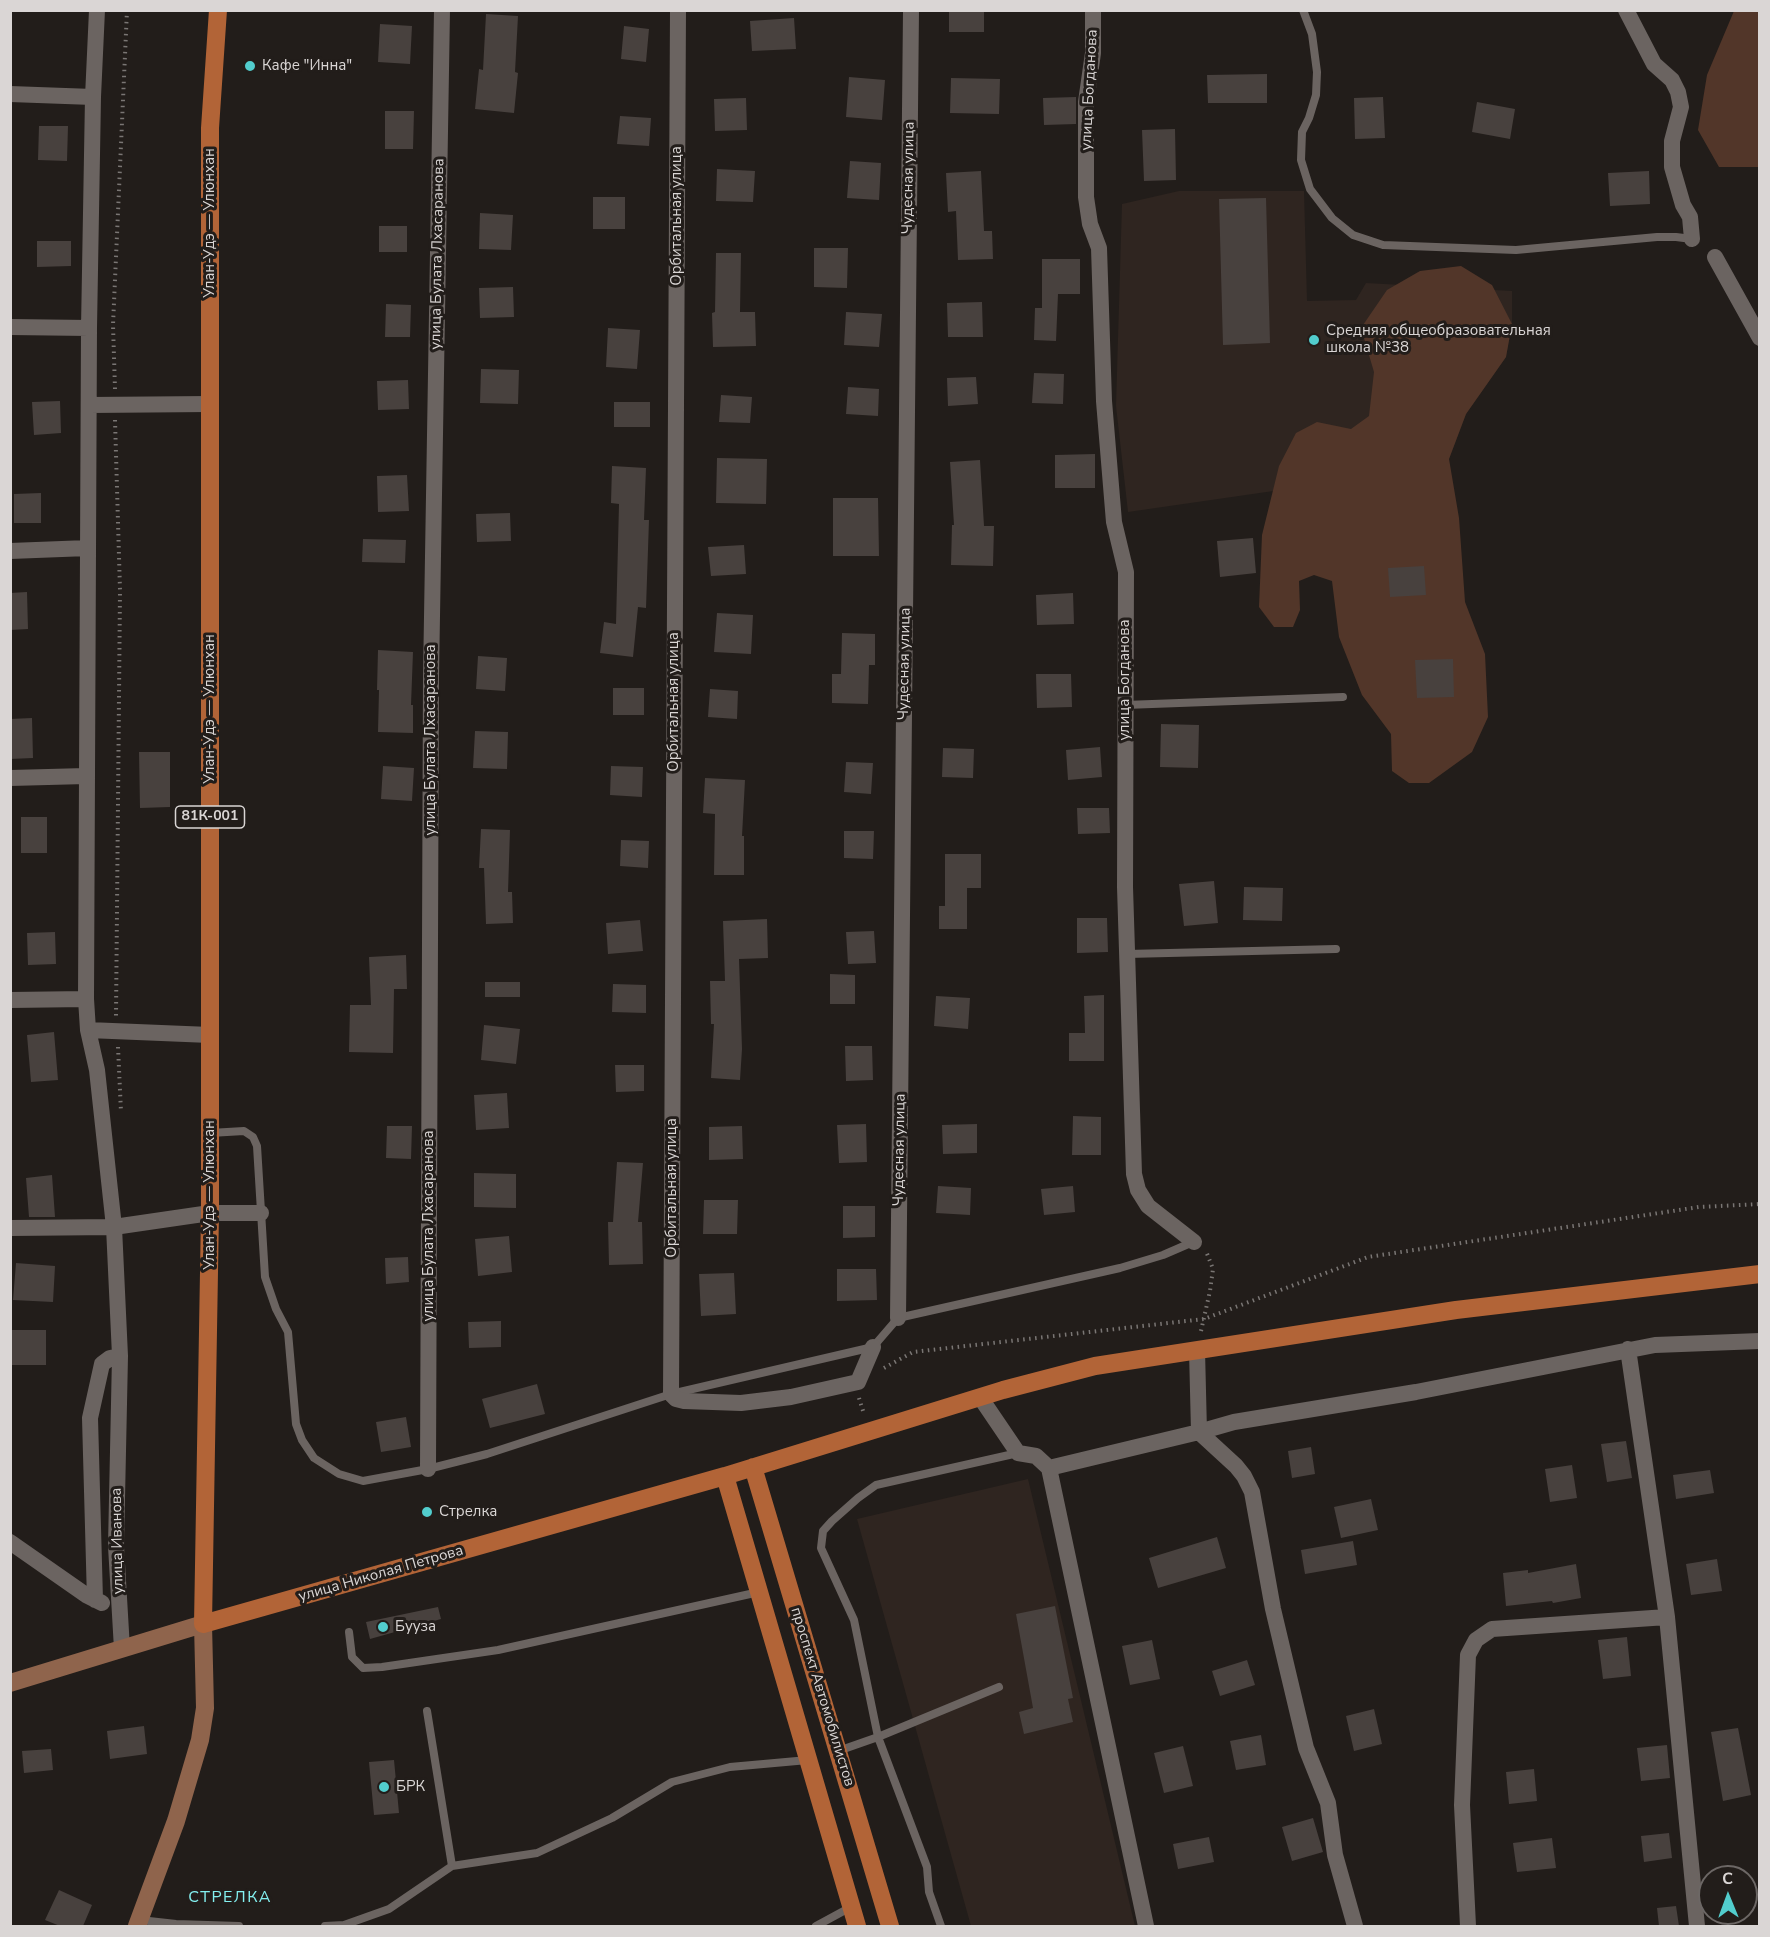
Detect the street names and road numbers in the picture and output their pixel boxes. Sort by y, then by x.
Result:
street label: улица Богданова [1078,29,1102,151]
street label: Чудесная улица [899,122,919,234]
street label: Орбитальная улица [668,146,686,286]
street label: Улан-Удэ — Улюнхан [201,148,219,298]
street label: улица Булата Лхасаранова [427,158,449,350]
street label: Чудесная улица [895,608,915,720]
street label: улица Богданова [1116,619,1134,741]
street label: Орбитальная улица [665,632,683,772]
street label: Улан-Удэ — Улюнхан [201,634,219,784]
street label: улица Булата Лхасаранова [422,644,440,836]
road number: 81К-001 [176,806,244,828]
street label: Чудесная улица [890,1094,910,1206]
street label: Орбитальная улица [663,1118,681,1258]
street label: Улан-Удэ — Улюнхан [201,1120,219,1270]
street label: улица Булата Лхасаранова [420,1130,438,1322]
street label: улица Иванова [108,1488,128,1594]
street label: улица Николая Петрова [297,1542,465,1606]
street label: проспект Автомобилистов [786,1605,858,1789]

